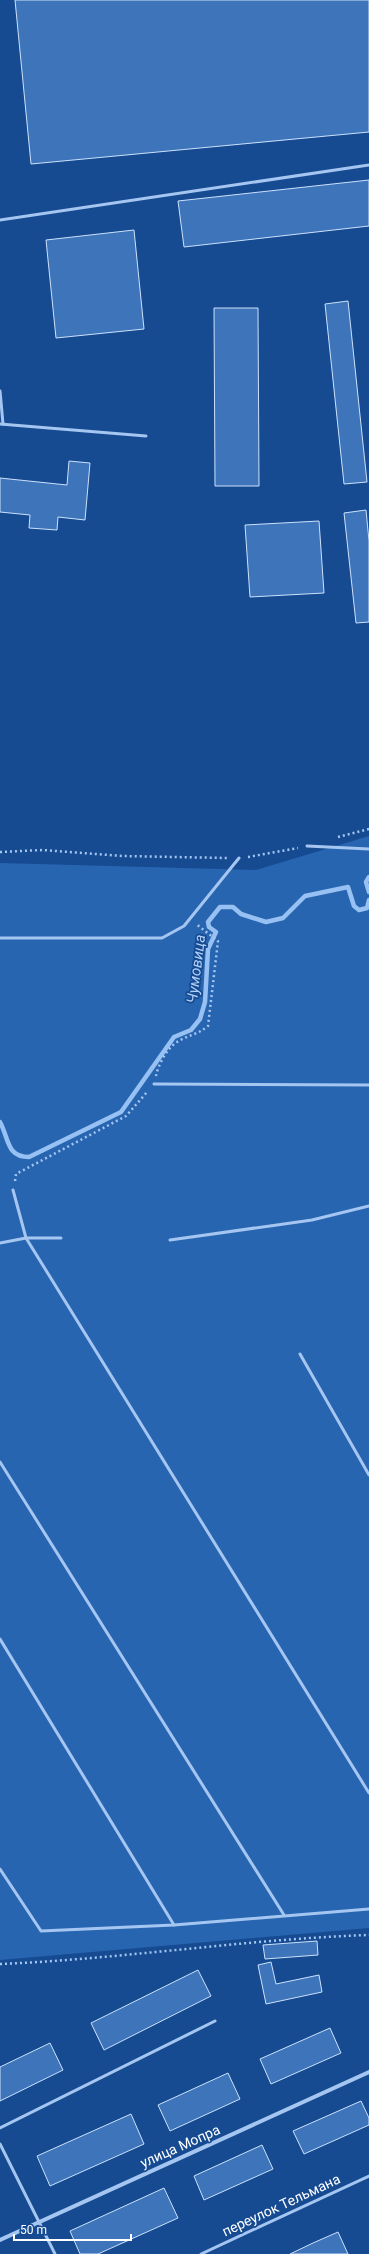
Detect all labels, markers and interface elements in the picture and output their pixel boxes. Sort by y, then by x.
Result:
water label: Чумовица [183,933,209,1004]
street label: улица Мопра [138,2121,222,2171]
street label: переулок Тельмана [219,2171,343,2239]
scale bar [14,2216,131,2242]
text: 50 m [20,2223,47,2237]

